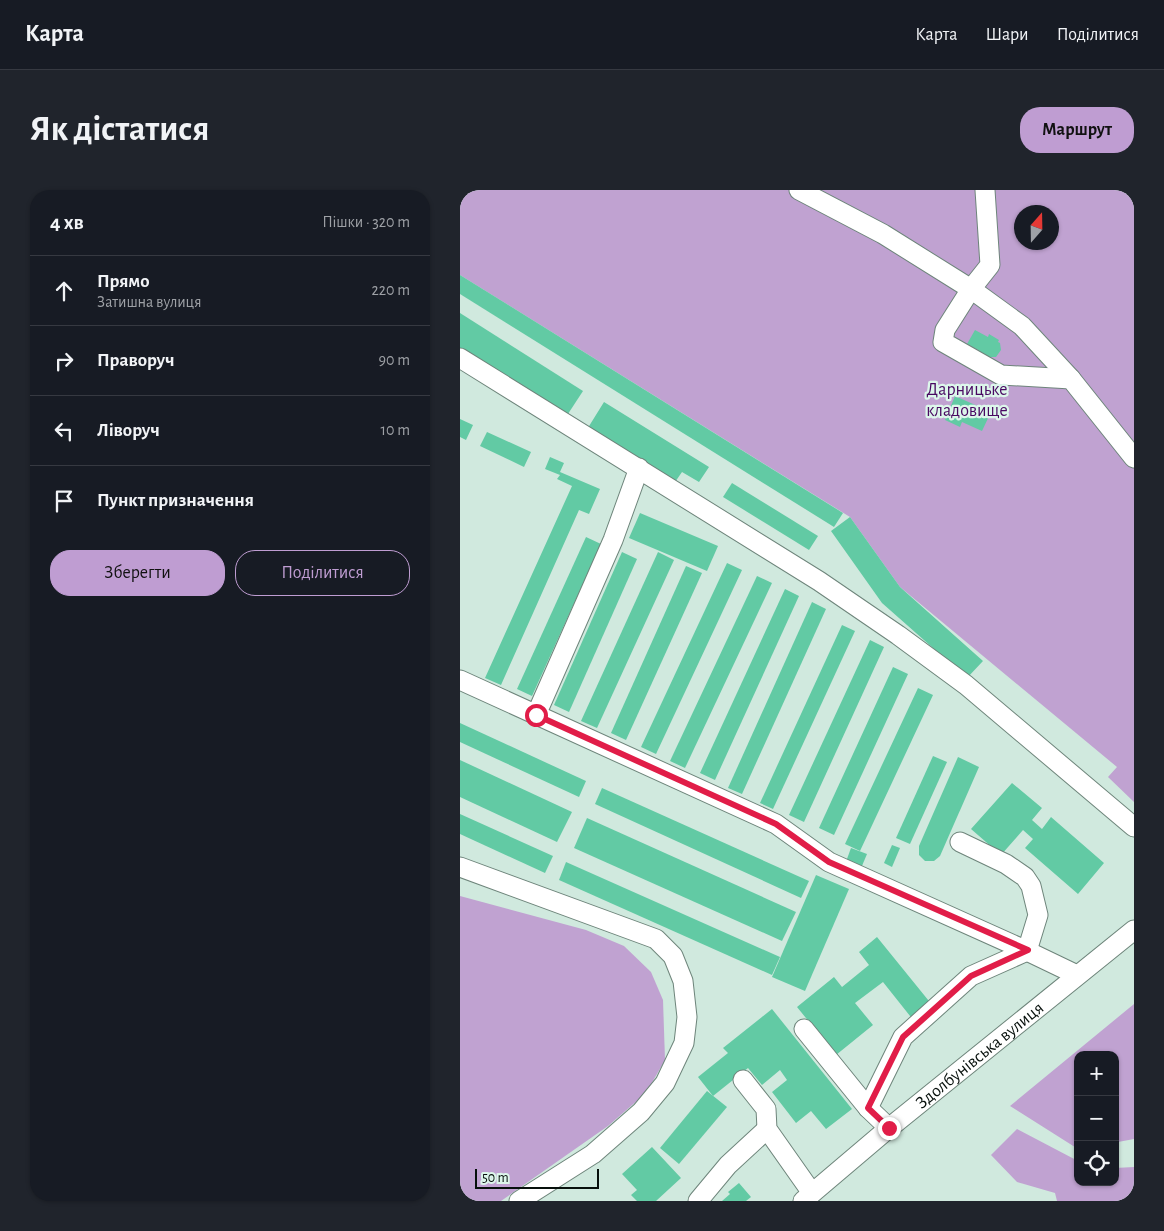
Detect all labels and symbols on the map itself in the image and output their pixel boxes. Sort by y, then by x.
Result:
north arrow [1014,205,1059,250]
park label: Дарницьке кладовище [926,381,1008,420]
route start [525,704,548,727]
street label: Здолбунівська вулиця [913,999,1047,1113]
route end [878,1117,901,1140]
scale bar [475,1166,599,1189]

